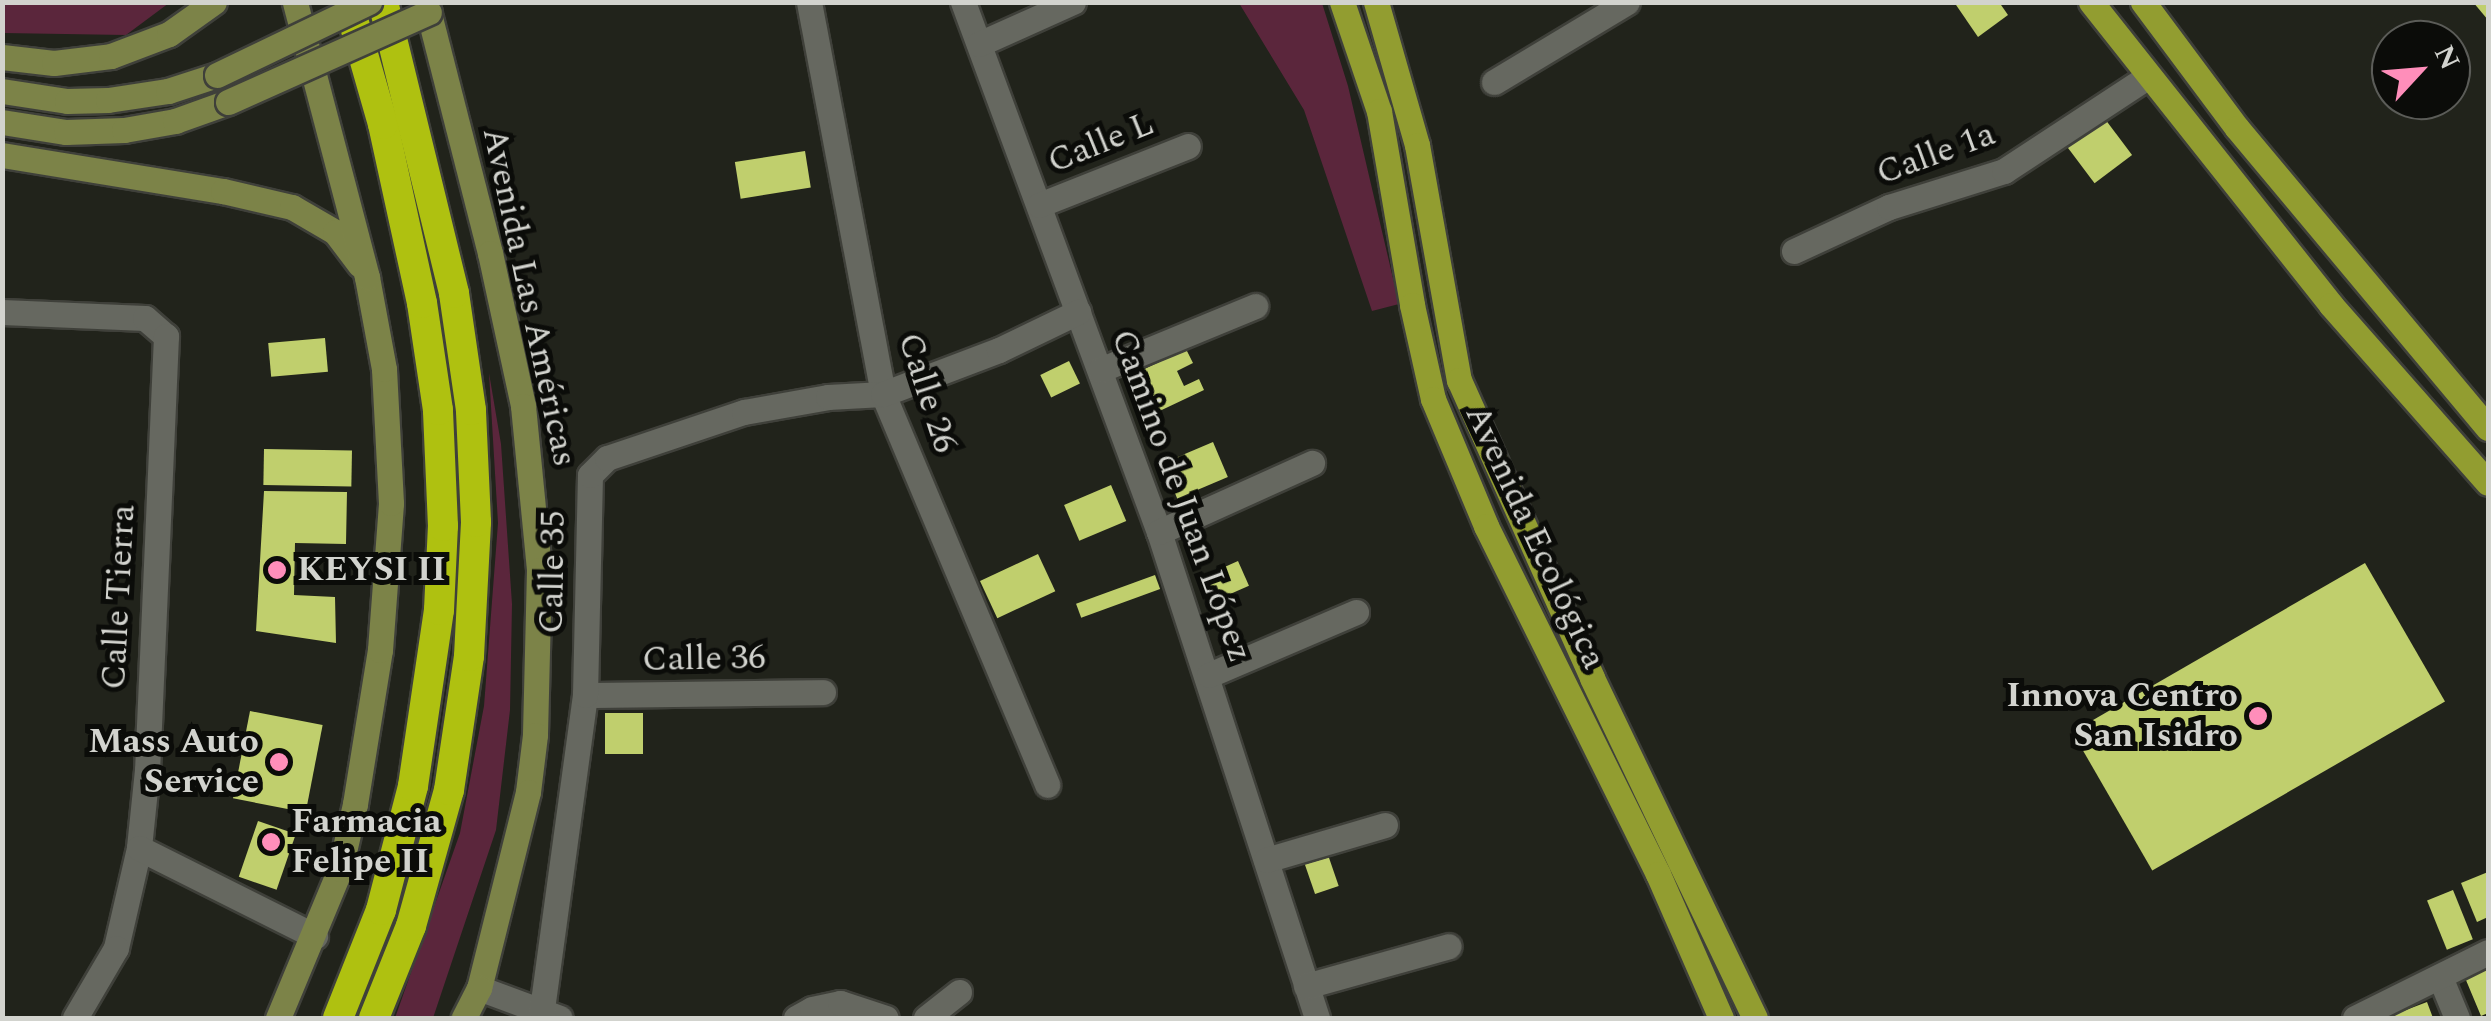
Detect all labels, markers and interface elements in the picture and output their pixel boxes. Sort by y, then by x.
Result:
north arrow [2371,20,2471,120]
text: N [2422,38,2471,77]
street label: Calle L [1042,103,1160,183]
street label: Calle 1a [1871,113,2001,195]
street label: Avenida Las Américas [473,124,585,470]
street label: Camino de Juan López [1101,324,1261,668]
street label: Calle 26 [888,328,966,458]
street label: Avenida Ecológica [1455,398,1615,676]
street label: Calle Tierra [93,503,145,691]
street label: Calle 35 [531,510,575,634]
place label: KEYSI II [297,549,446,591]
marker: KEYSI II [266,559,288,581]
street label: Calle 36 [642,637,766,681]
place label: Innova Centro San Isidro [2006,675,2238,757]
marker: Innova Centro San Isidro [2247,705,2269,727]
place label: Mass Auto Service [88,721,259,803]
marker: Mass Auto Service [268,751,290,773]
place label: Farmacia Felipe II [291,801,442,883]
marker: Farmacia Felipe II [260,831,282,853]

